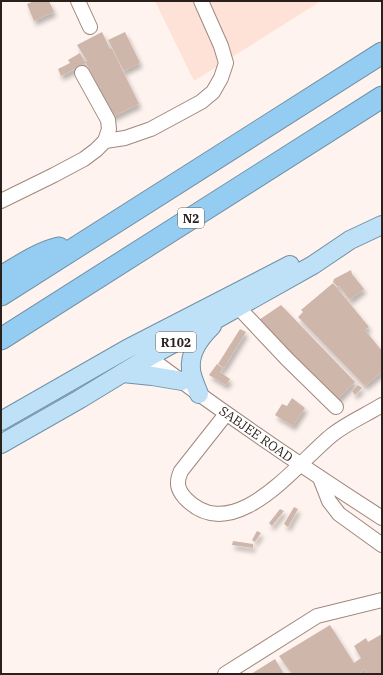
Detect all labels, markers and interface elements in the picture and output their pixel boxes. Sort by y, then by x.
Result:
road number: N2 [178,208,204,228]
road number: R102 [156,332,196,352]
street label: SABJEE ROAD [216,402,296,466]

